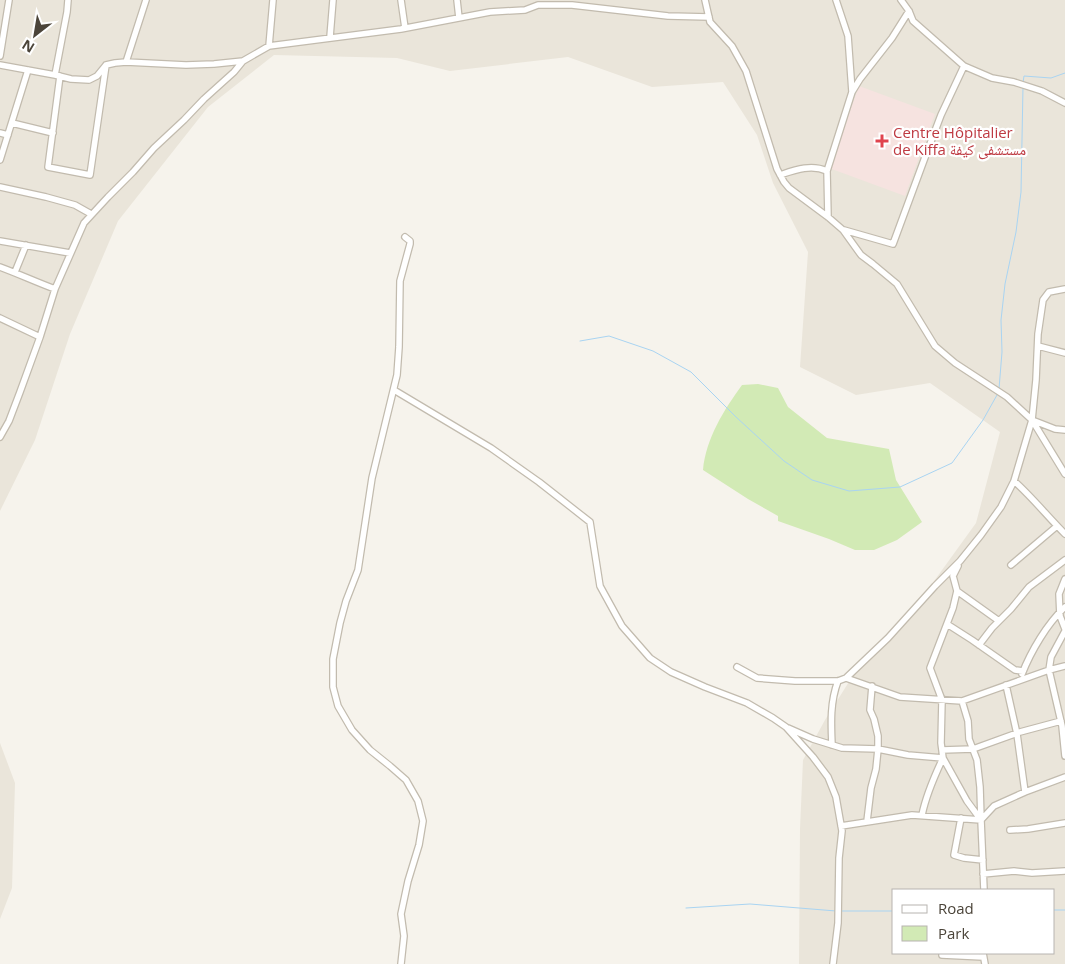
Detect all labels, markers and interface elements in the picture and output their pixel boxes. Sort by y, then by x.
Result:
north arrow [10,10,60,60]
text: N [18,35,38,58]
place label: Centre Hôpitalier de Kiffa مستشفى كيفة [893,122,1026,160]
marker: Centre Hôpitalier de Kiffa مستشفى كيفة [875,134,889,148]
legend [892,889,1055,954]
text: Road [938,898,974,918]
text: Park [938,923,969,943]

